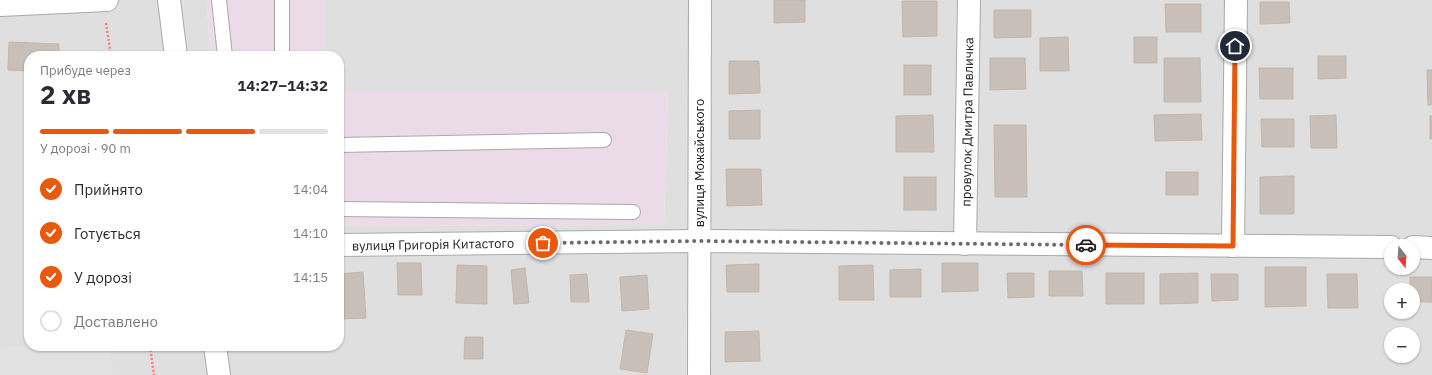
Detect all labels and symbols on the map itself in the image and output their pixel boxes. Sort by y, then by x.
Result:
pin [1218,29,1252,63]
street label: провулок Дмитра Павличка [958,37,977,207]
street label: вулиця Можайського [691,99,708,227]
courier [1066,225,1106,265]
pin [526,226,560,260]
street label: вулиця Григорія Китастого [352,235,514,254]
north arrow [1384,239,1420,275]

